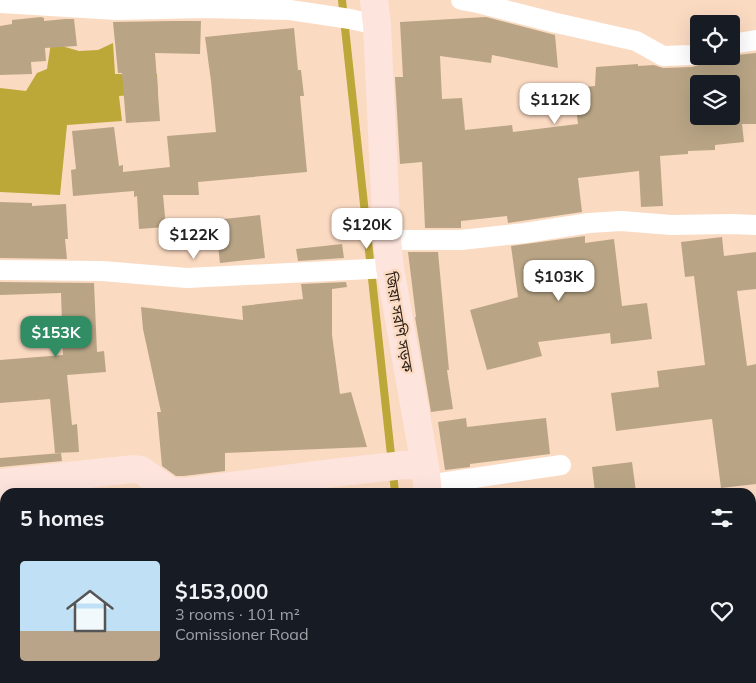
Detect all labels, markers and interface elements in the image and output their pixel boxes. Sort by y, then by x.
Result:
map controls [690,15,740,125]
button: locate [690,15,740,65]
button: layers [690,75,740,125]
pin: $112K [520,82,590,125]
text: $112K [530,89,580,109]
pin: $120K [332,208,402,250]
text: $120K [342,214,392,234]
pin: $122K [159,218,229,260]
text: $122K [169,224,219,244]
pin: $103K [524,260,594,302]
text: $103K [534,266,584,286]
street label: জিয়া সরণি সড়ক [381,269,418,375]
pin: $153K [21,316,91,358]
text: $153K [31,322,81,342]
icon: filters [708,504,736,532]
text: 5 homes [20,505,104,531]
text: $153,000 [175,578,268,604]
icon: home [60,581,120,641]
icon: heart [708,597,736,625]
text: 3 rooms · 101 m² [175,604,300,624]
text: Comissioner Road [175,624,308,644]

